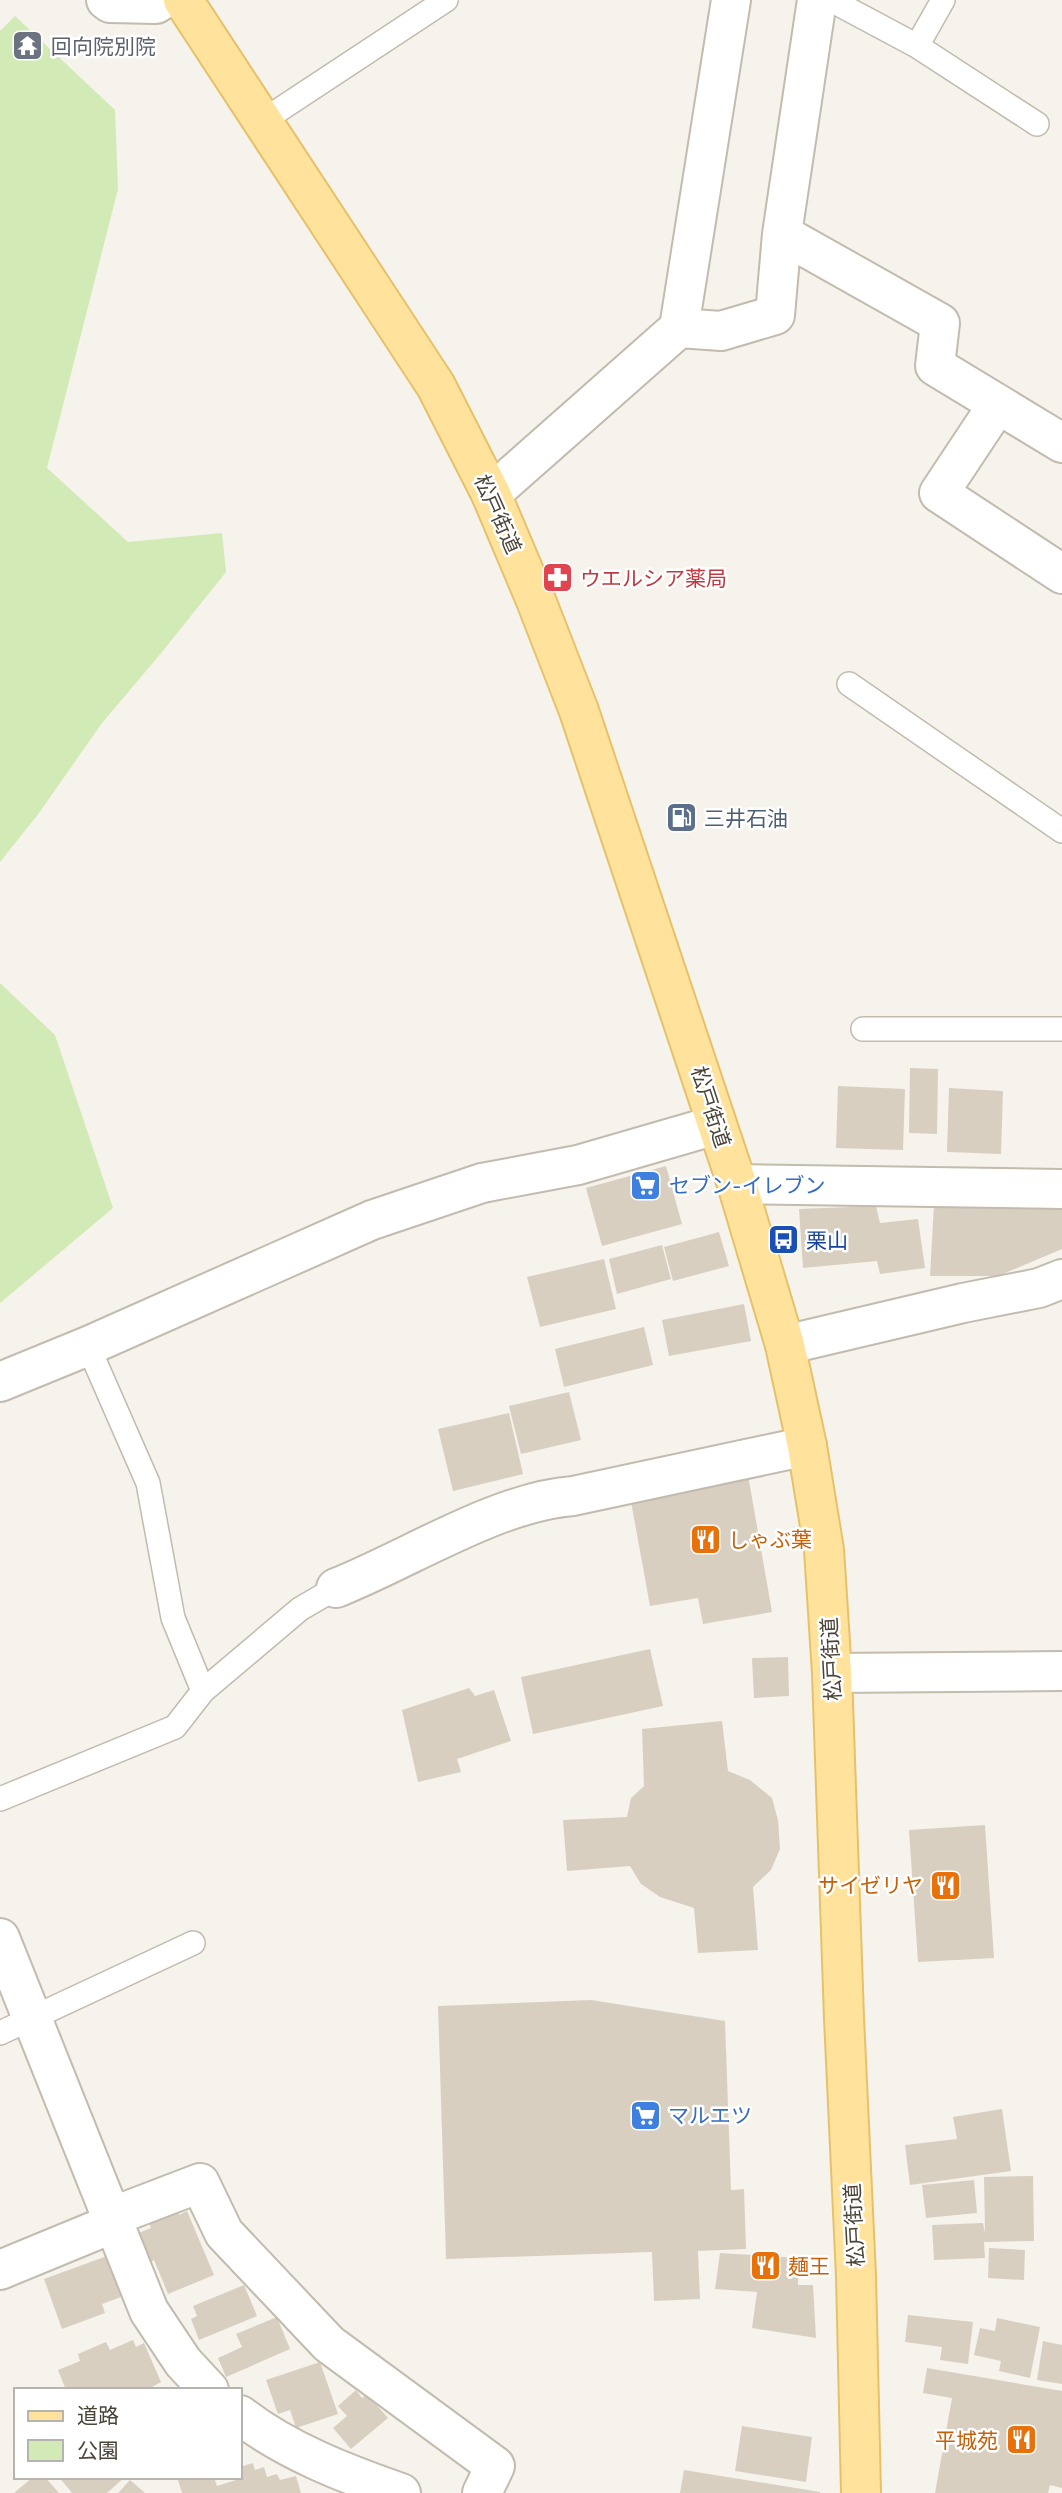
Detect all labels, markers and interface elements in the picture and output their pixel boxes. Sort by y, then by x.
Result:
temple icon: 回向院別院 [11,29,45,63]
place label: 回向院別院 [51,33,156,60]
street label: 松戸街道 [469,470,527,558]
pharmacy icon: ウエルシア薬局 [540,561,574,595]
place label: ウエルシア薬局 [580,565,727,592]
fuel station icon: 三井石油 [664,801,698,835]
place label: 三井石油 [704,805,788,832]
street label: 松戸街道 [685,1063,737,1151]
supermarket icon: セブン-イレブン [629,1168,663,1202]
place label: セブン-イレブン [669,1172,826,1199]
bus stop icon: 栗山 [766,1223,800,1257]
place label: 栗山 [806,1227,848,1254]
restaurant icon: しゃぶ葉 [688,1522,722,1556]
place label: しゃぶ葉 [728,1526,812,1553]
street label: 松戸街道 [815,1616,847,1702]
restaurant icon: サイゼリヤ [929,1868,963,1902]
place label: サイゼリヤ [818,1872,923,1899]
supermarket icon: マルエツ [628,2098,662,2132]
place label: マルエツ [668,2102,752,2129]
street label: 松戸街道 [838,2182,870,2268]
restaurant icon: 麺王 [748,2249,782,2283]
place label: 麺王 [788,2253,830,2280]
legend [14,2388,242,2479]
text: 道路 [77,2402,119,2429]
restaurant icon: 平城苑 [1004,2423,1038,2457]
place label: 平城苑 [935,2427,998,2454]
text: 公園 [77,2437,119,2464]

